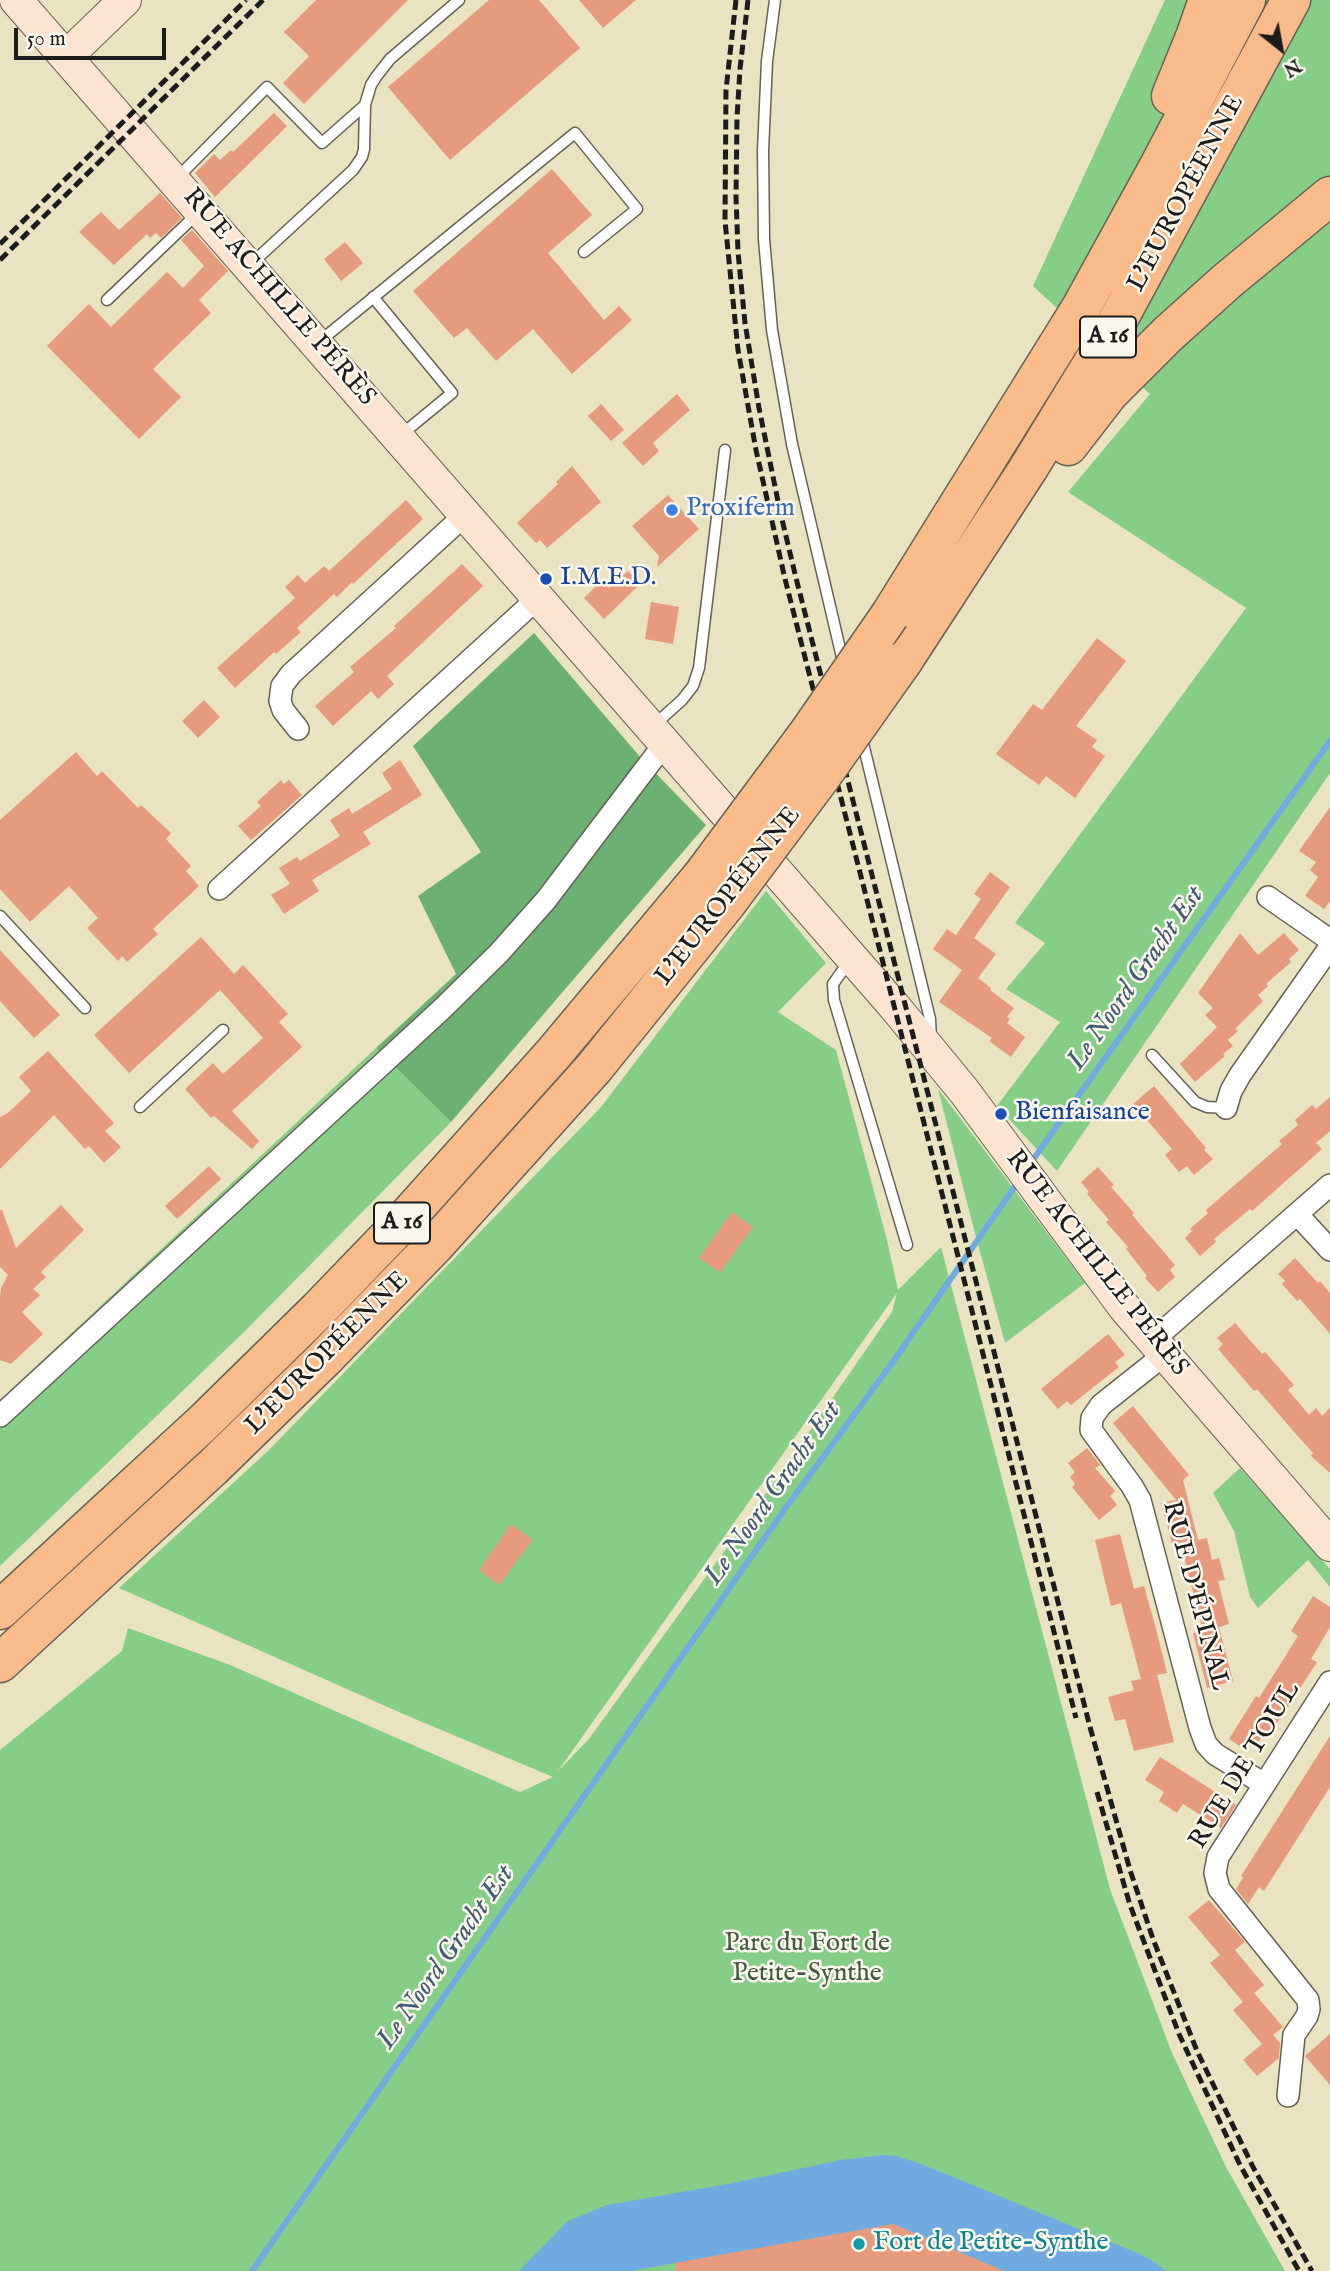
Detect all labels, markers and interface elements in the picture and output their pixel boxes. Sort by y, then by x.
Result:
scale bar [18,14,170,58]
north arrow [1246,14,1316,84]
text: 50 m [27,26,66,53]
text: N [1279,52,1305,82]
street label: L'EUROPÉENNE [1122,90,1252,298]
street label: RUE ACHILLE PÉRÈS [175,183,381,413]
road number: A 16 [1080,316,1136,358]
place label: Proxiferm [686,494,795,526]
marker: Proxiferm [664,502,680,518]
place label: I.M.E.D. [560,563,656,595]
marker: I.M.E.D. [538,571,554,587]
street label: L'EUROPÉENNE [650,801,808,993]
water label: Le Noord Gracht Est [1061,881,1213,1077]
place label: Bienfaisance [1015,1098,1150,1130]
marker: Bienfaisance [993,1106,1009,1122]
street label: RUE ACHILLE PÉRÈS [998,1145,1194,1383]
road number: A 16 [374,1203,430,1244]
street label: L'EUROPÉENNE [240,1266,416,1442]
water label: Le Noord Gracht Est [698,1396,850,1592]
street label: RUE D'ÉPINAL [1154,1498,1234,1694]
street label: RUE DE TOUL [1184,1677,1308,1855]
water label: Le Noord Gracht Est [371,1860,523,2056]
park label: Parc du Fort de Petite-Synthe [724,1929,890,1990]
place label: Fort de Petite-Synthe [873,2228,1108,2260]
marker: Fort de Petite-Synthe [851,2236,867,2252]

